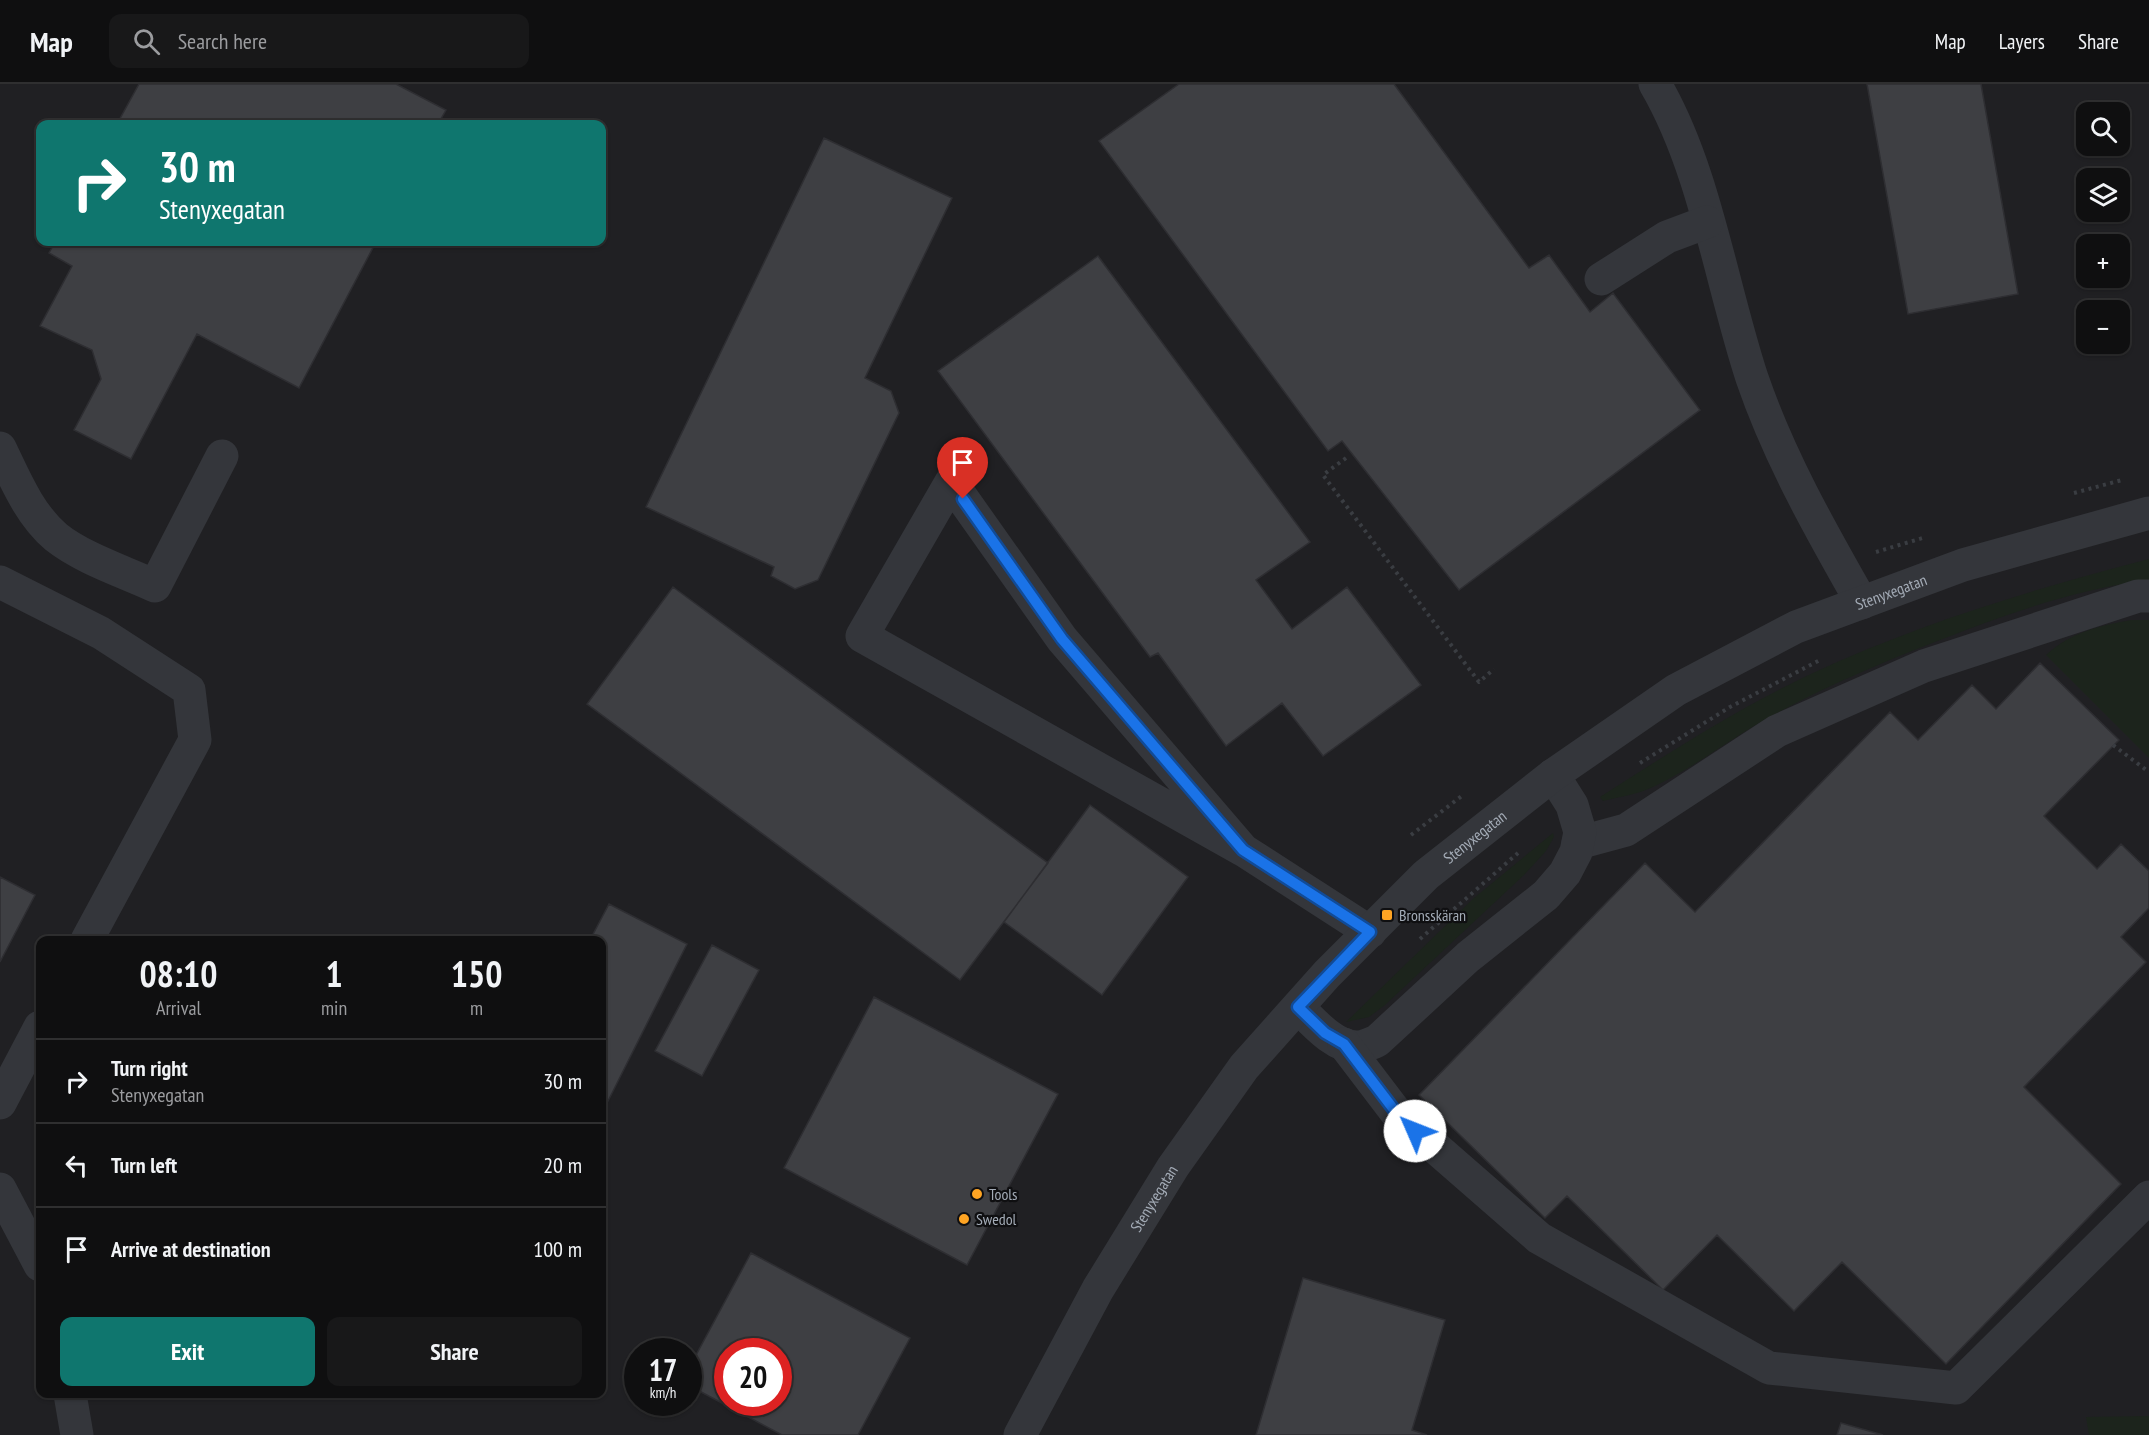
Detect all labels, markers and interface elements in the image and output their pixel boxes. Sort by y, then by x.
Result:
search box [109,14,529,68]
text: Map [30,23,73,60]
icon: search [130,25,163,58]
text: Search here [178,27,267,55]
text: Map [1935,28,1966,55]
text: Layers [1999,28,2045,55]
text: Share [2078,28,2119,55]
map controls [2076,102,2130,354]
button: search [2076,102,2130,156]
text: 30 m [159,139,236,194]
icon: right [60,144,138,222]
button: layers [2076,168,2130,222]
text: Stenyxegatan [159,192,285,226]
button: + [2076,234,2130,288]
button: − [2076,300,2130,354]
pin [937,437,988,499]
icon: arrive [946,446,979,479]
street label: Stenyxegatan [1852,569,1929,614]
street label: Stenyxegatan [1439,806,1510,868]
place label: Bronsskäran [1399,905,1466,925]
marker: Bronsskäran [1380,908,1394,922]
text: 08:10 [140,950,217,997]
text: 1 [325,950,343,997]
text: 150 [451,950,502,997]
text: Arrival [156,995,201,1021]
text: min [321,995,347,1021]
text: m [470,995,483,1021]
text: Turn right [111,1054,188,1082]
icon: right [60,1065,93,1098]
text: 30 m [543,1067,582,1095]
text: Stenyxegatan [111,1082,204,1108]
position arrow [1383,1099,1447,1163]
icon: left [60,1149,93,1182]
text: Turn left [111,1151,177,1179]
text: 20 m [543,1151,582,1179]
street label: Stenyxegatan [1126,1161,1182,1235]
place label: Tools [989,1184,1017,1204]
marker: Tools [970,1187,984,1201]
place label: Swedol [976,1209,1017,1229]
marker: Swedol [957,1212,971,1226]
icon: arrive [60,1233,93,1266]
text: Arrive at destination [111,1235,271,1263]
text: 100 m [533,1235,582,1263]
button: Exit [60,1317,315,1386]
button: Share [327,1317,582,1386]
speed limit sign: 20 [714,1338,792,1416]
text: 17 [649,1350,677,1389]
text: km/h [650,1383,676,1402]

